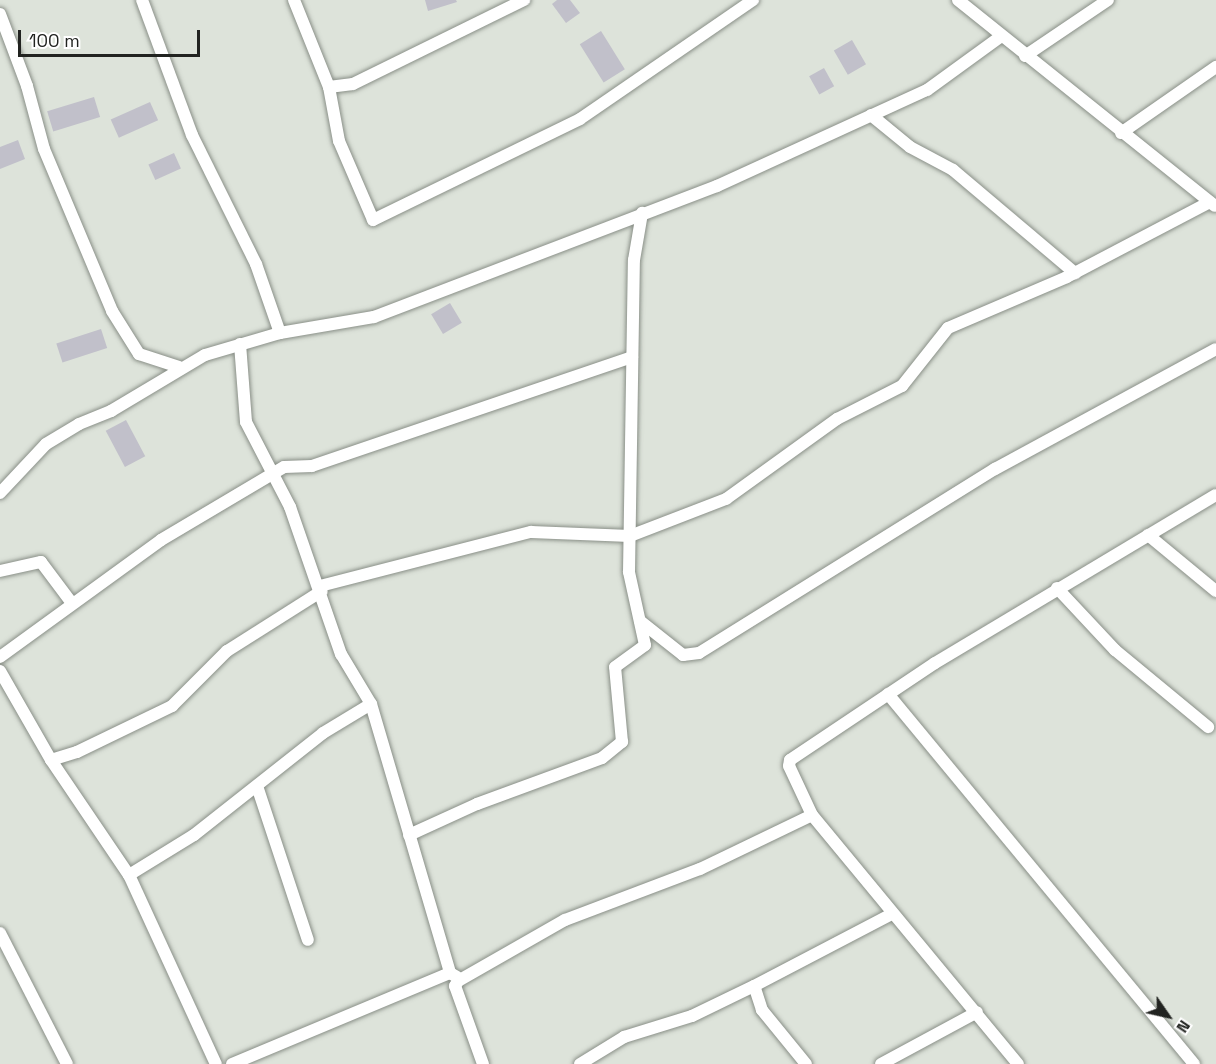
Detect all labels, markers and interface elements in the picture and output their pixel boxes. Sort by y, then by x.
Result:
scale bar [21,18,202,56]
text: 100 m [29,29,80,52]
north arrow [1138,986,1198,1046]
text: N [1172,1016,1195,1037]

